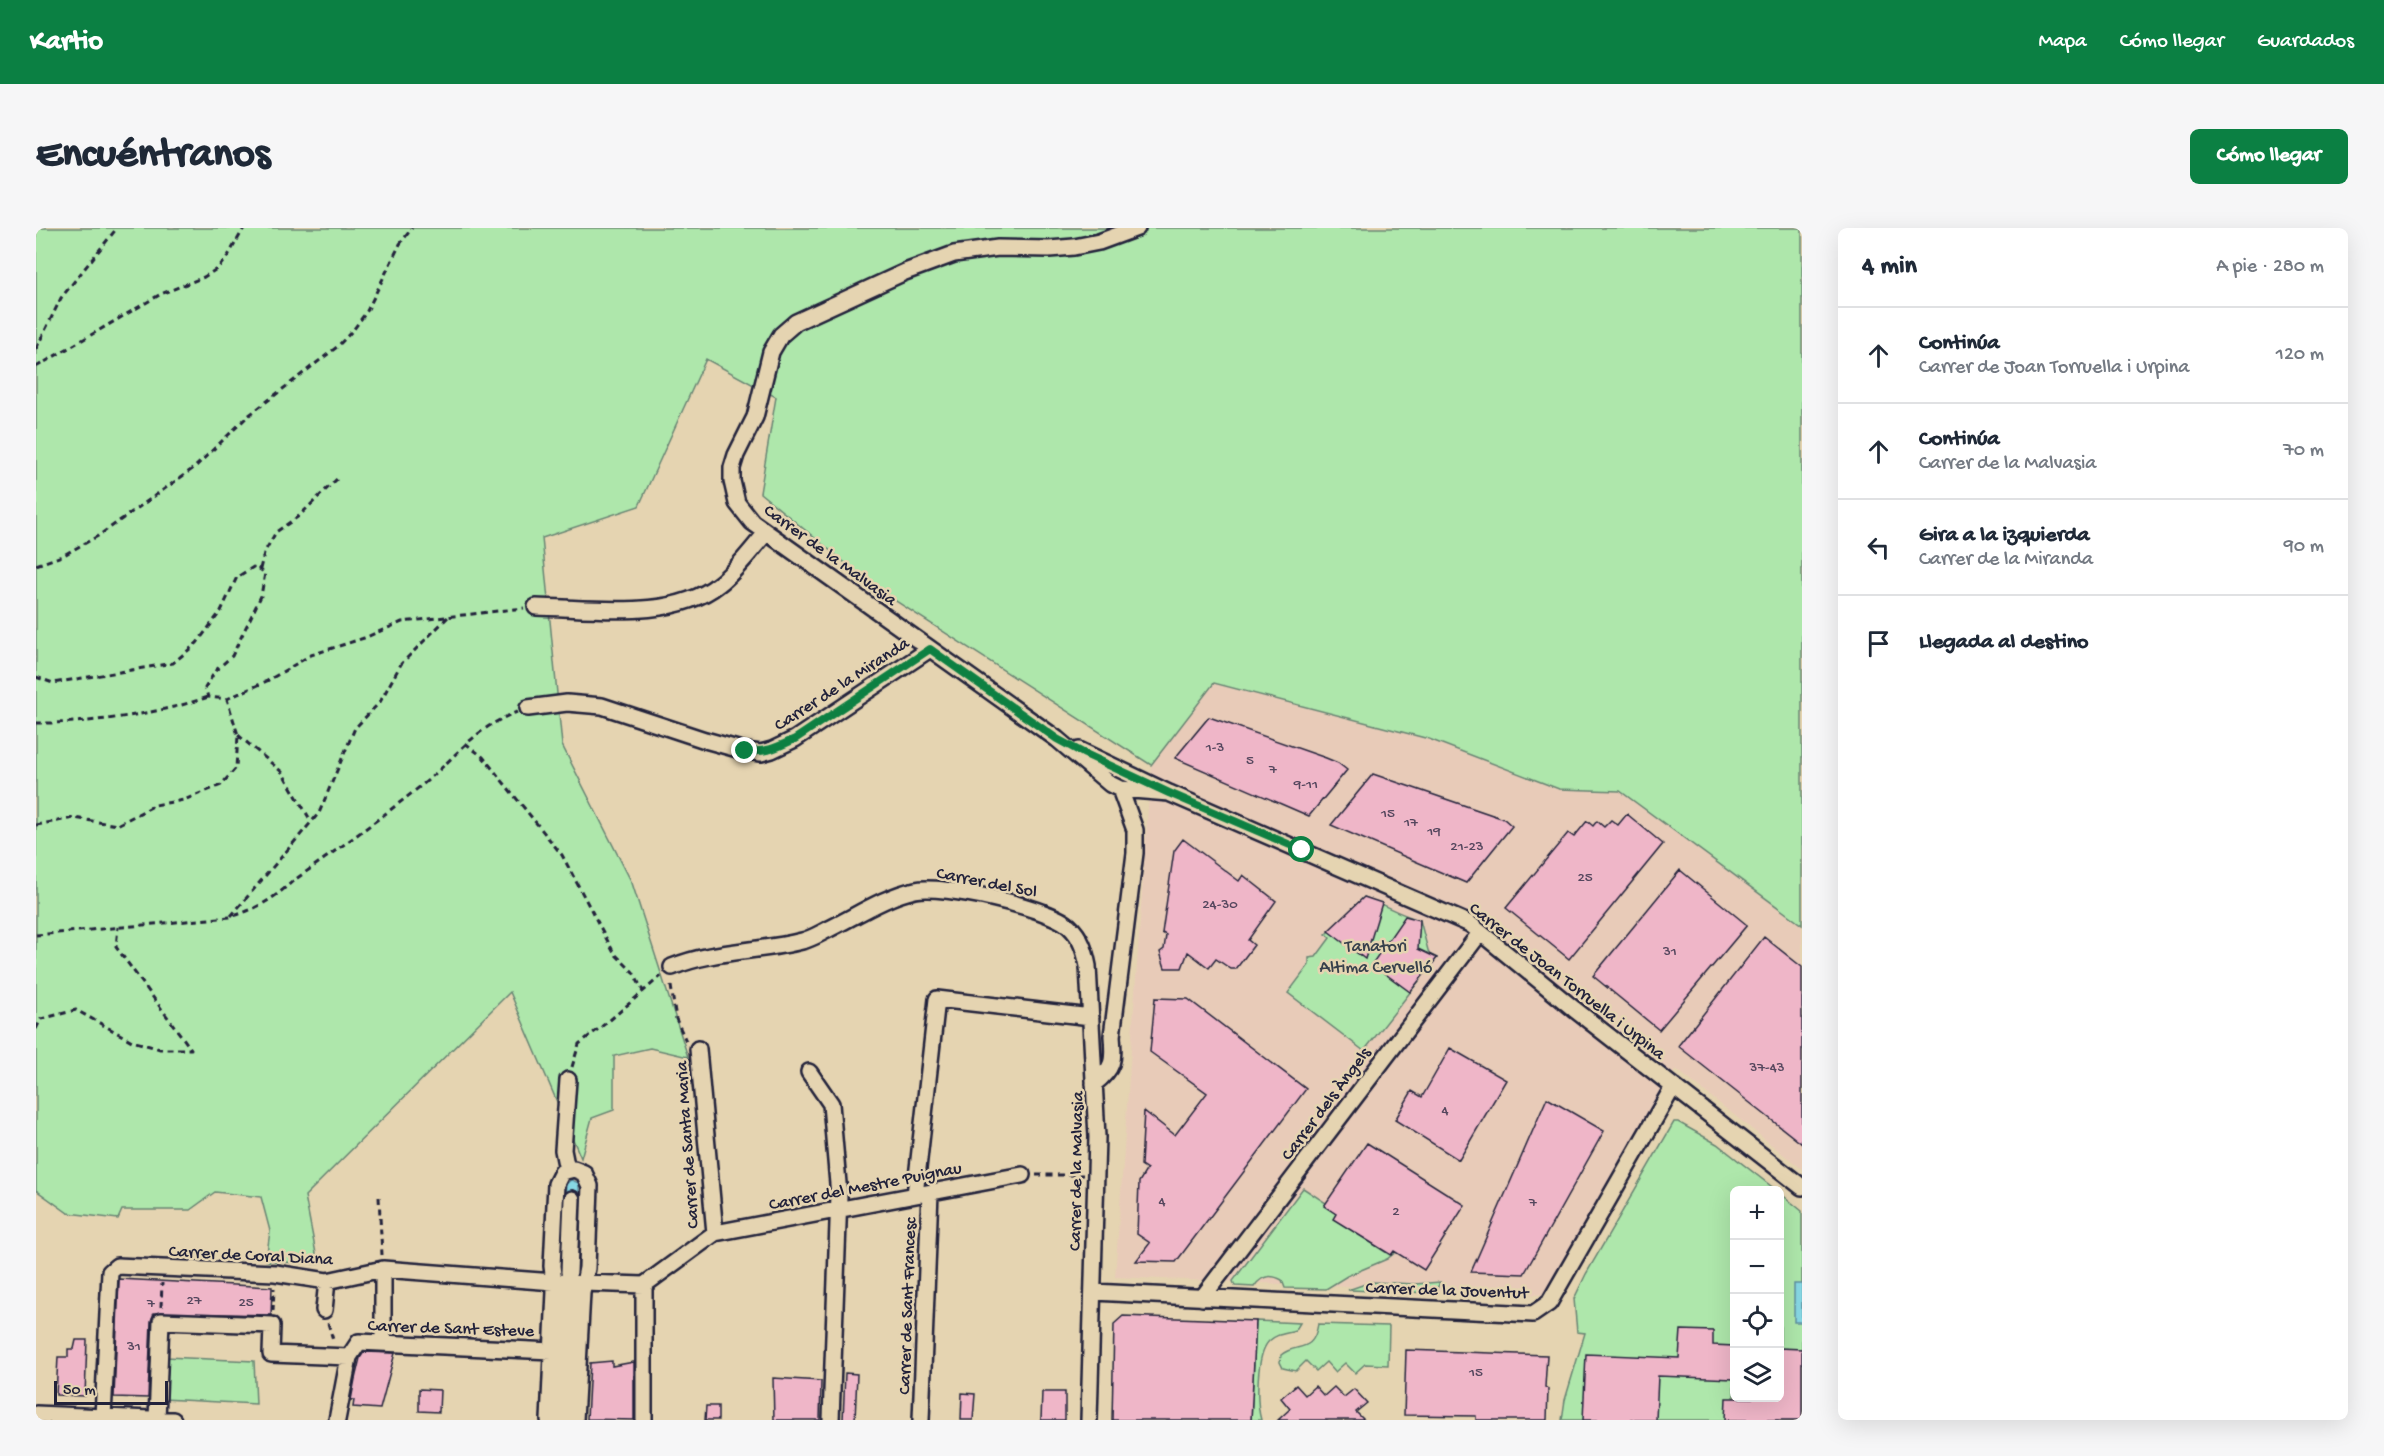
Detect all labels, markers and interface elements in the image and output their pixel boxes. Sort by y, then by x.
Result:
text: Kartio [30,26,103,59]
text: Mapa [2038,30,2087,55]
text: Cómo llegar [2120,30,2224,55]
text: Guardados [2257,30,2354,55]
button: Cómo llegar [2190,129,2348,184]
text: Encuéntranos [36,132,270,181]
text: 4 min [1862,252,1917,283]
text: A pie · 280 m [2216,256,2324,279]
text: Continúa [1919,331,2000,357]
icon: ahead [1862,339,1895,372]
text: 120 m [2276,344,2324,367]
text: Carrer de Joan Torruella i Urpina [1919,357,2189,380]
text: Continúa [1919,427,2000,453]
icon: ahead [1862,435,1895,468]
text: 70 m [2283,440,2324,463]
text: Carrer de la Malvasia [1919,453,2096,476]
street label: Carrer de la Malvasia [759,501,901,612]
text: Gira a la izquierda [1919,523,2090,549]
icon: left [1862,531,1895,564]
text: 90 m [2284,536,2324,559]
text: Carrer de la Miranda [1919,549,2093,572]
icon: arrive [1862,627,1895,660]
text: Llegada al destino [1919,630,2089,656]
street label: Carrer de la Miranda [771,633,915,737]
route end [731,737,757,763]
house number: 1-3 [1205,739,1224,757]
house number: 5 [1246,752,1254,770]
house number: 7 [1268,761,1278,779]
house number: 9-11 [1293,776,1318,794]
house number: 15 [1380,805,1395,823]
house number: 17 [1403,814,1419,832]
house number: 19 [1426,823,1441,841]
route start [1288,836,1314,862]
house number: 21-23 [1450,838,1484,856]
street label: Carrer del Sol [934,863,1039,904]
house number: 25 [1577,869,1593,887]
house number: 24-30 [1202,896,1238,914]
street label: Carrer de Joan Torruella i Urpina [1464,899,1670,1066]
park label: Tanatori Altima Cervelló [1320,937,1432,979]
house number: 31 [1662,943,1677,961]
street label: Carrer dels Àngels [1277,1042,1377,1165]
street label: Carrer de Santa Maria [672,1059,705,1229]
house number: 37-43 [1748,1059,1785,1077]
street label: Carrer de la Malvasia [1066,1090,1089,1251]
house number: 4 [1441,1102,1449,1120]
street label: Carrer del Mestre Puignau [767,1158,964,1216]
map controls [1730,1186,1784,1402]
button: + [1730,1186,1784,1240]
house number: 4 [1158,1193,1166,1211]
house number: 7 [1528,1194,1538,1212]
house number: 2 [1392,1203,1400,1221]
street label: Carrer de Sant Francesc [895,1216,922,1395]
button: − [1730,1240,1784,1294]
street label: Carrer de Coral Diana [168,1242,334,1271]
street label: Carrer de la Joventut [1365,1278,1530,1305]
house number: 27 [186,1292,203,1310]
house number: 25 [238,1294,254,1312]
button: locate [1730,1294,1784,1348]
house number: 7 [146,1295,156,1313]
street label: Carrer de Sant Esteve [367,1316,535,1343]
house number: 31 [126,1338,141,1356]
button: layers [1730,1348,1784,1402]
house number: 15 [1468,1364,1483,1382]
scale bar [54,1378,168,1406]
text: 50 m [63,1382,96,1401]

